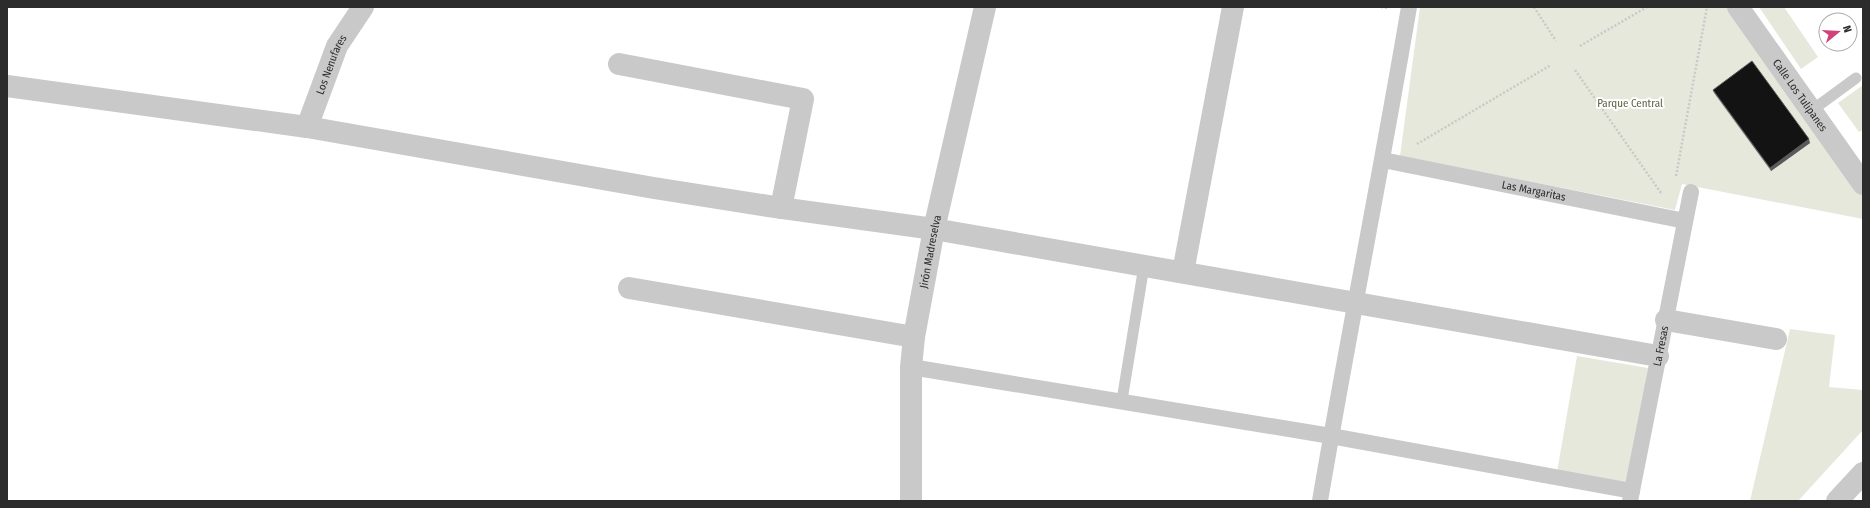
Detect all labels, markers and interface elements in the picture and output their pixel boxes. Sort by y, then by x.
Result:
north arrow [1818,12,1858,52]
text: N [1840,24,1854,34]
street label: Los Nenufares [313,32,349,96]
street label: Calle Los Tulipanes [1770,57,1830,134]
park label: Parque Central [1597,97,1663,110]
street label: Las Margaritas [1501,178,1567,203]
street label: Jirón Madreselva [917,214,944,290]
street label: La Fresas [1650,324,1671,367]

